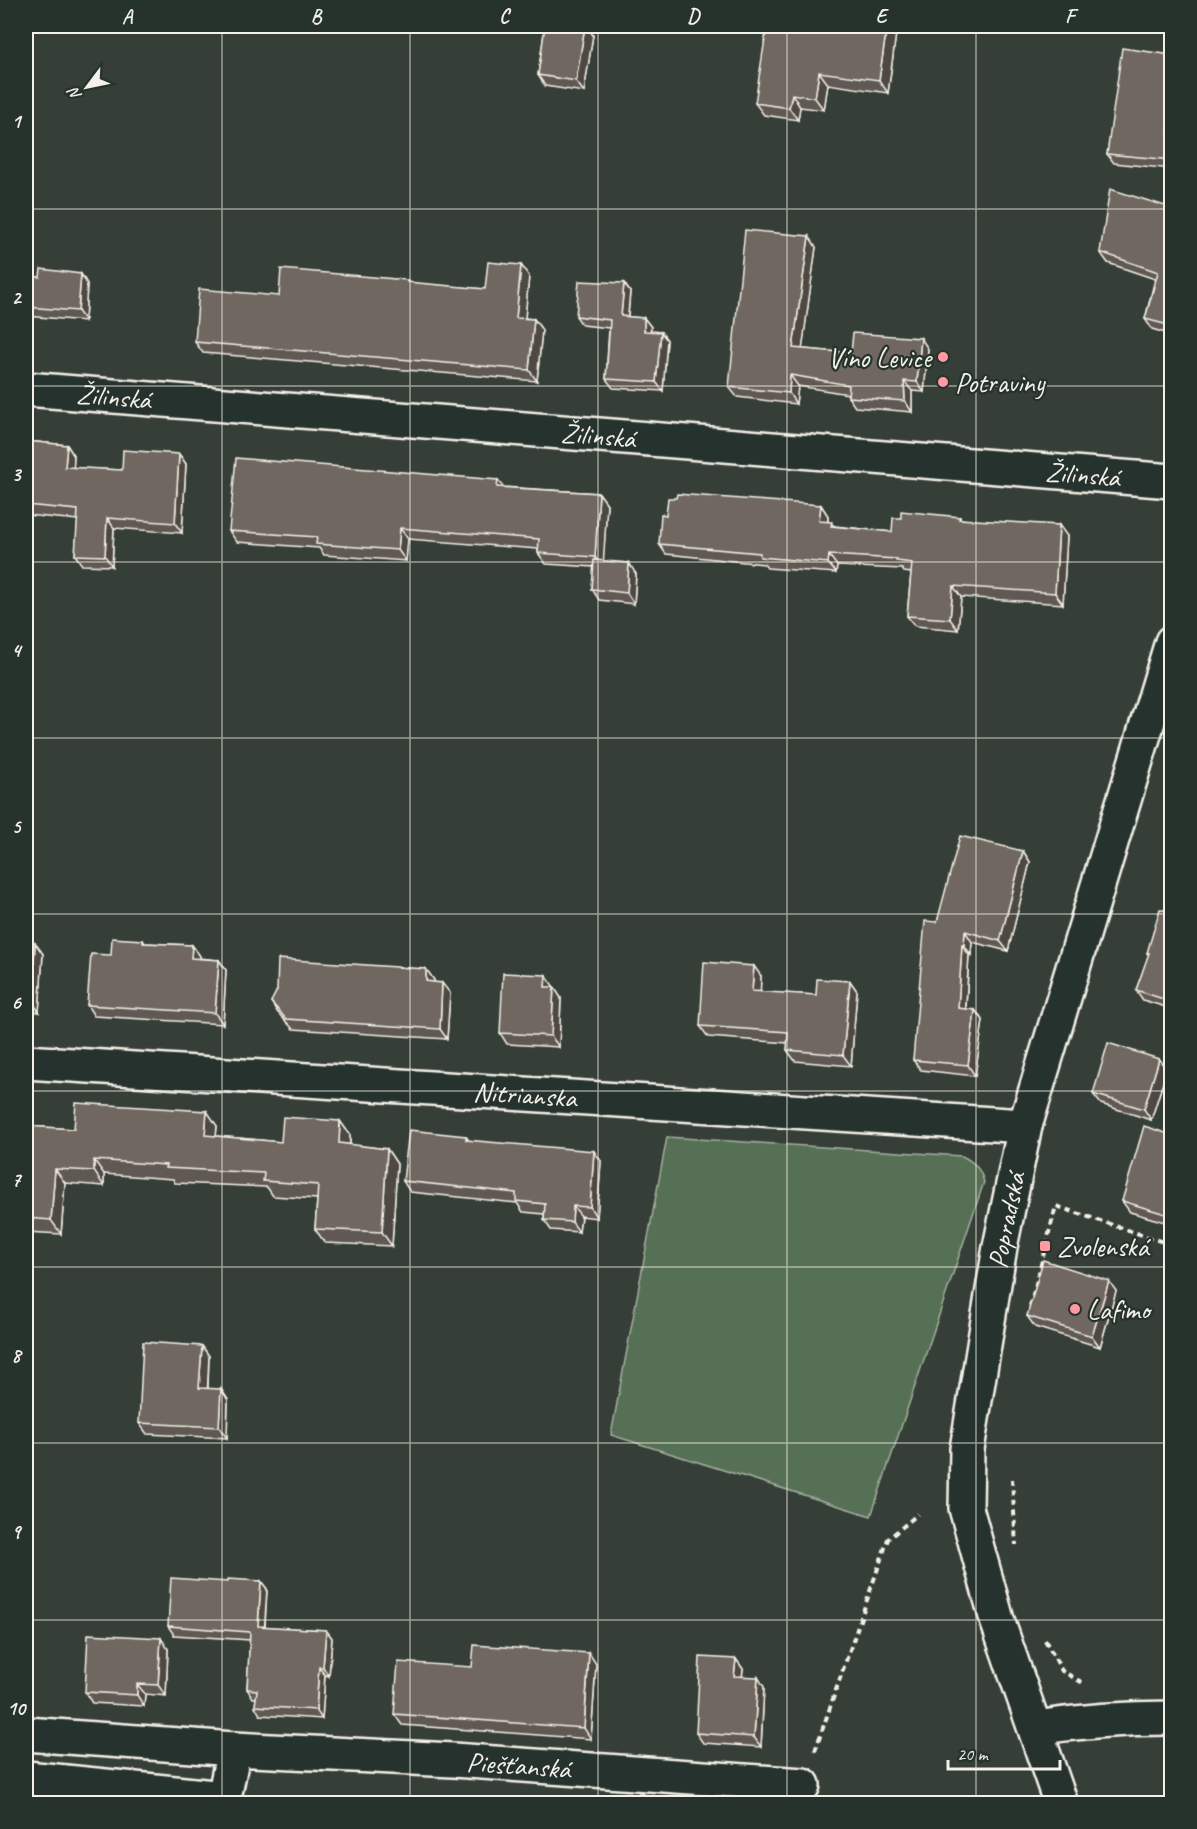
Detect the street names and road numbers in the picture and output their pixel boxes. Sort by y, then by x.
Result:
street label: Žilinská [75,376,155,417]
street label: Žilinská [560,415,639,456]
street label: Žilinská [1044,454,1124,495]
street label: Nitrianska [472,1074,579,1115]
street label: Popradská [980,1167,1034,1271]
street label: Piešťanská [465,1744,574,1787]

